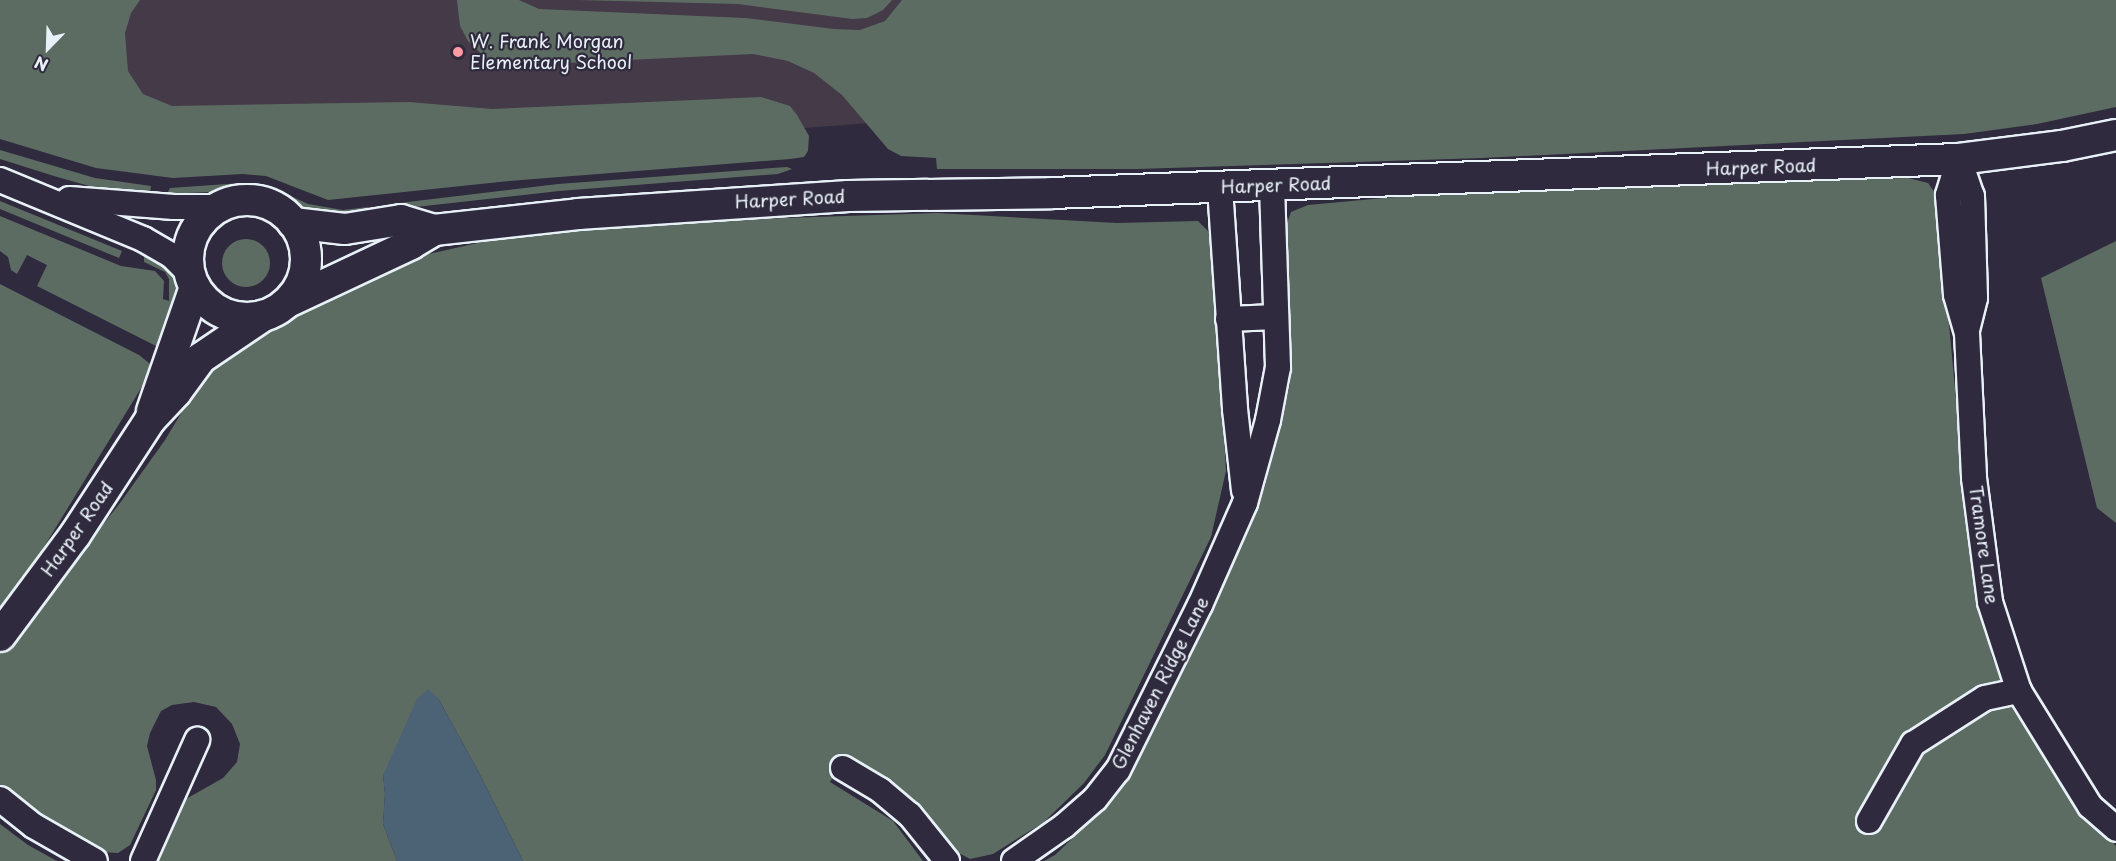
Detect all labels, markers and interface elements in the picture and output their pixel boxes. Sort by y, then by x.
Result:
north arrow [18,18,78,78]
place label: W. Frank Morgan Elementary School [470,31,632,74]
marker: W. Frank Morgan Elementary School [451,45,465,59]
text: N [30,51,51,78]
street label: Harper Road [1705,154,1817,180]
street label: Harper Road [1220,172,1332,198]
street label: Harper Road [734,185,846,213]
street label: Harper Road [36,477,118,581]
street label: Tramore Lane [1965,484,2003,606]
street label: Glenhaven Ridge Lane [1107,593,1213,773]

